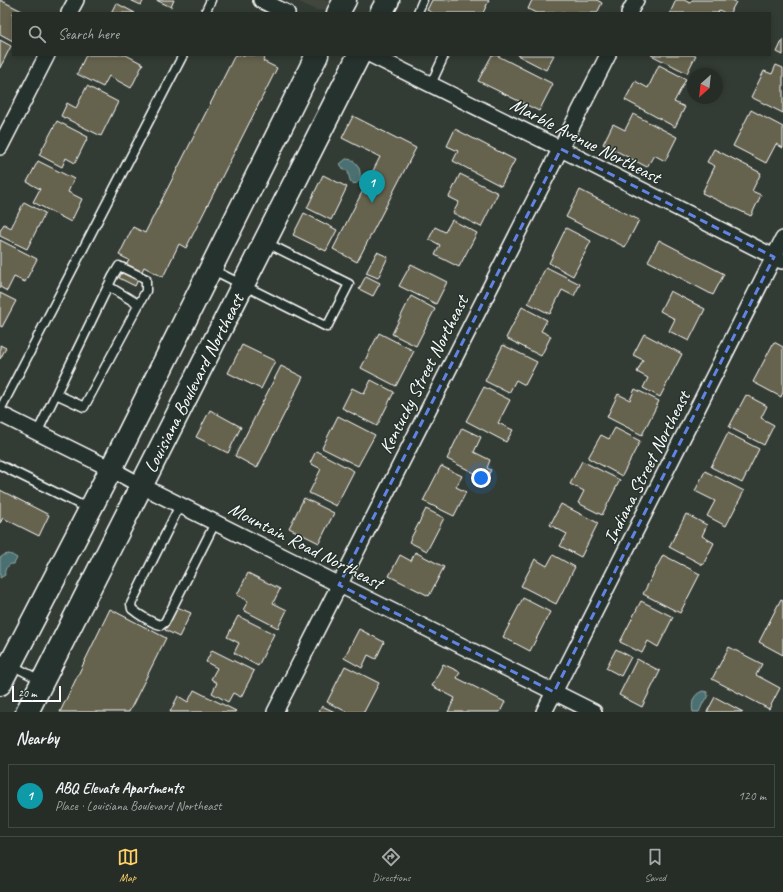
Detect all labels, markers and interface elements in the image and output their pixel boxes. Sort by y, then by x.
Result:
search box [12,12,771,56]
icon: search [26,23,48,45]
text: Search here [58,25,119,44]
north arrow [687,68,723,104]
street label: Marble Avenue Northeast [506,93,666,190]
pin: 1 [359,170,385,203]
street label: Louisiana Boulevard Northeast [138,289,250,477]
street label: Kentucky Street Northeast [374,290,475,457]
street label: Indiana Street Northeast [598,386,696,548]
your location [471,468,491,488]
street label: Mountain Road Northeast [225,497,389,596]
scale bar [12,684,61,703]
text: 20 m [18,686,37,700]
text: Nearby [16,728,59,749]
text: ABQ Elevate Apartments [55,779,183,798]
text: 1 [27,788,33,804]
text: 120 m [738,788,766,804]
text: Place · Louisiana Boulevard Northeast [55,798,222,814]
tab: Map [117,846,139,884]
tab: Directions [372,846,411,884]
tab: Saved [644,846,666,884]

